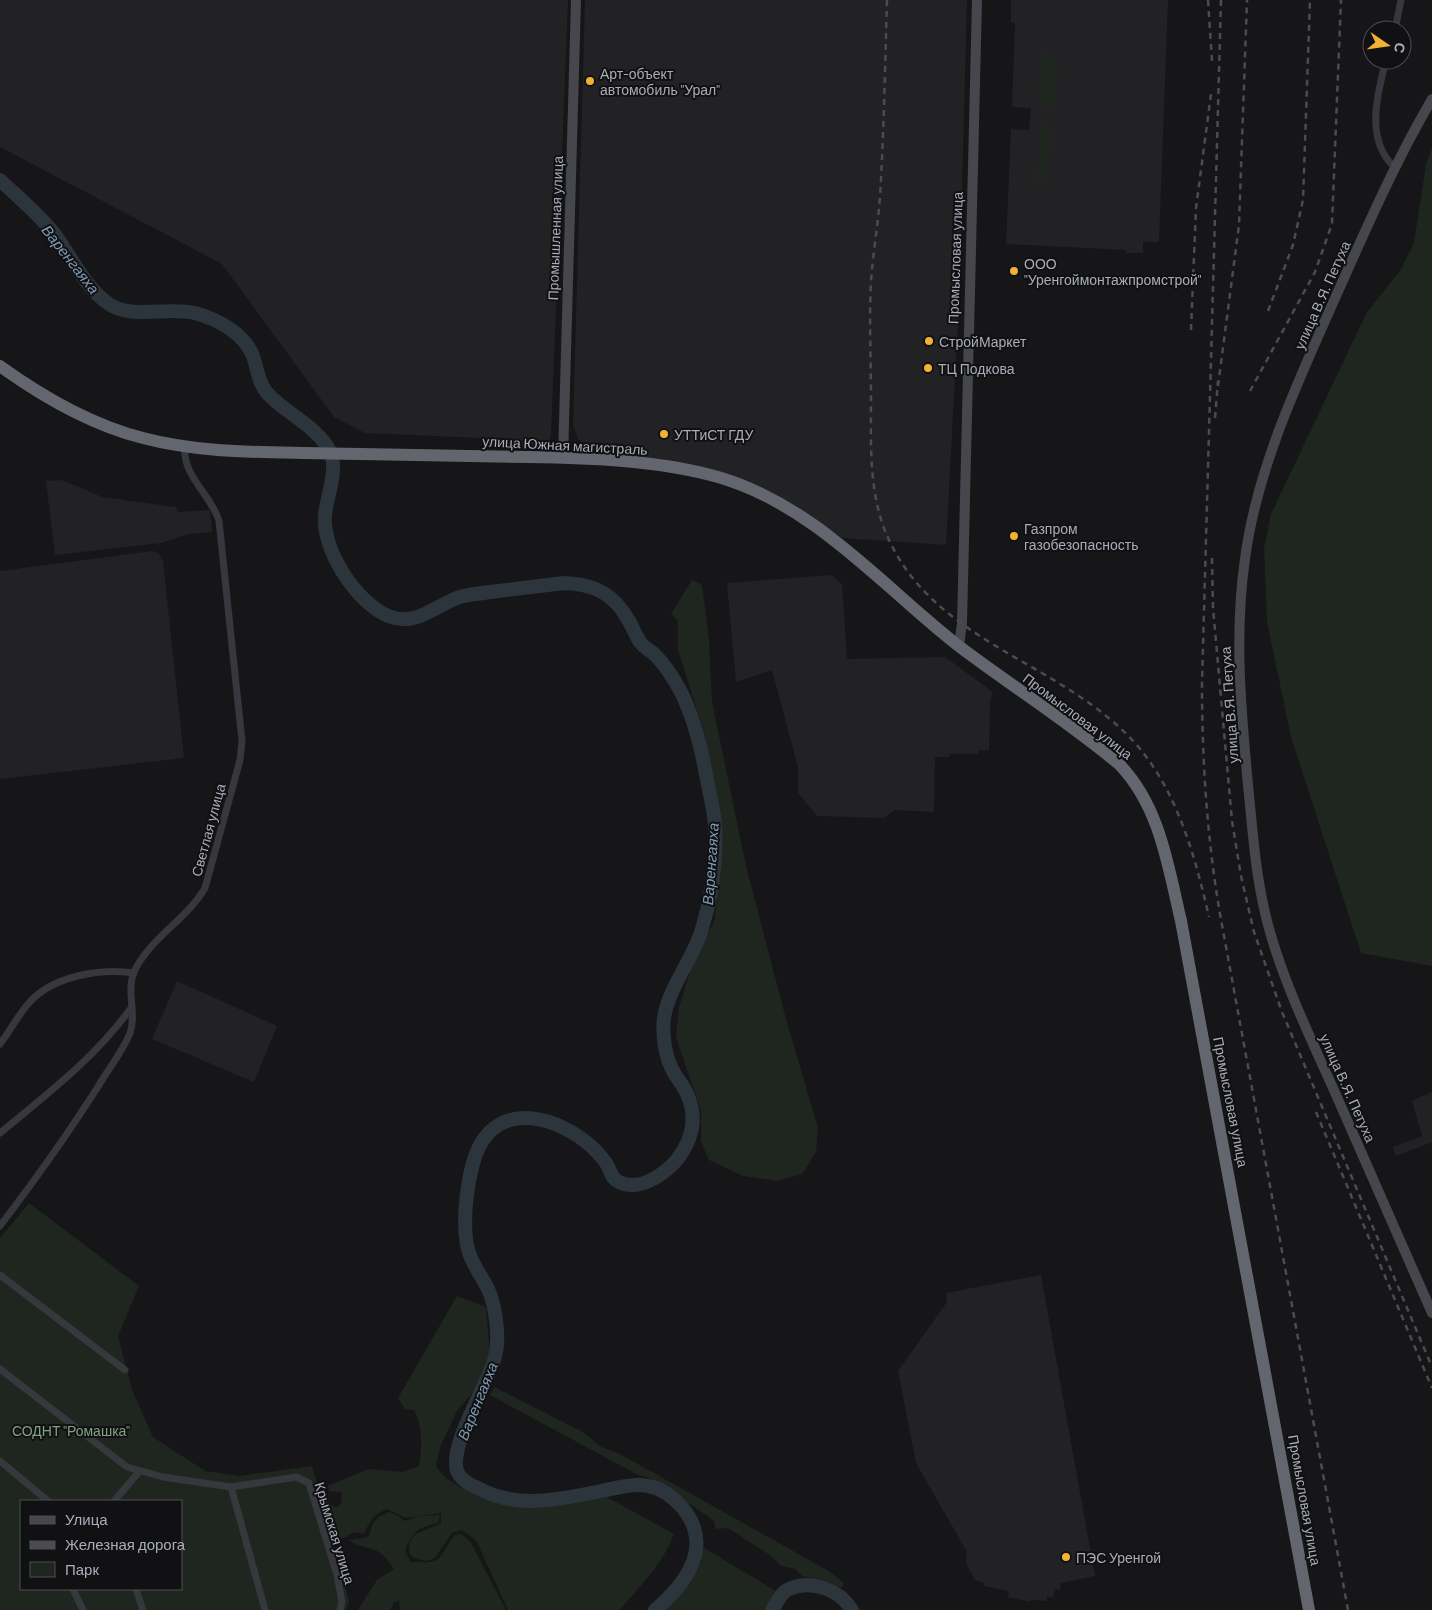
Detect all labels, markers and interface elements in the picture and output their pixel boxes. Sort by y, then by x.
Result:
north arrow [1362,20,1412,70]
text: С [1391,41,1410,55]
place label: Арт-объект автомобиль "Урал" [600,65,720,98]
marker: Арт-объект автомобиль "Урал" [584,75,596,87]
street label: Промышленная улица [544,155,566,301]
street label: Промысловая улица [944,191,966,324]
water label: Варенгаяха [38,221,104,297]
street label: улица В.Я. Петуха [1290,238,1354,352]
place label: ООО "Уренгоймонтажпромстрой" [1024,255,1202,288]
marker: ООО "Уренгоймонтажпромстрой" [1008,265,1020,277]
place label: СтройМаркет [939,333,1027,350]
marker: СтройМаркет [923,335,935,347]
place label: ТЦ Подкова [938,360,1015,377]
marker: ТЦ Подкова [922,362,934,374]
place label: УТТиСТ ГДУ [674,426,753,443]
marker: УТТиСТ ГДУ [658,428,670,440]
street label: улица Южная магистраль [482,432,648,458]
place label: Газпром газобезопасность [1024,520,1138,553]
marker: Газпром газобезопасность [1008,530,1020,542]
street label: улица В.Я. Петуха [1216,646,1242,764]
street label: Промысловая улица [1020,669,1136,763]
street label: Светлая улица [187,781,229,878]
water label: Варенгаяха [698,822,722,906]
street label: улица В.Я. Петуха [1316,1031,1380,1145]
street label: Промысловая улица [1210,1035,1252,1169]
water label: Варенгаяха [453,1359,501,1443]
park label: СОДНТ "Ромашка" [12,1422,130,1439]
street label: Промысловая улица [1285,1433,1325,1567]
street label: Крымская улица [311,1480,359,1586]
legend [20,1500,182,1590]
text: Улица [65,1510,108,1528]
text: Железная дорога [65,1535,186,1553]
place label: ПЭС Уренгой [1076,1549,1161,1566]
marker: ПЭС Уренгой [1060,1551,1072,1563]
text: Парк [65,1560,99,1578]

